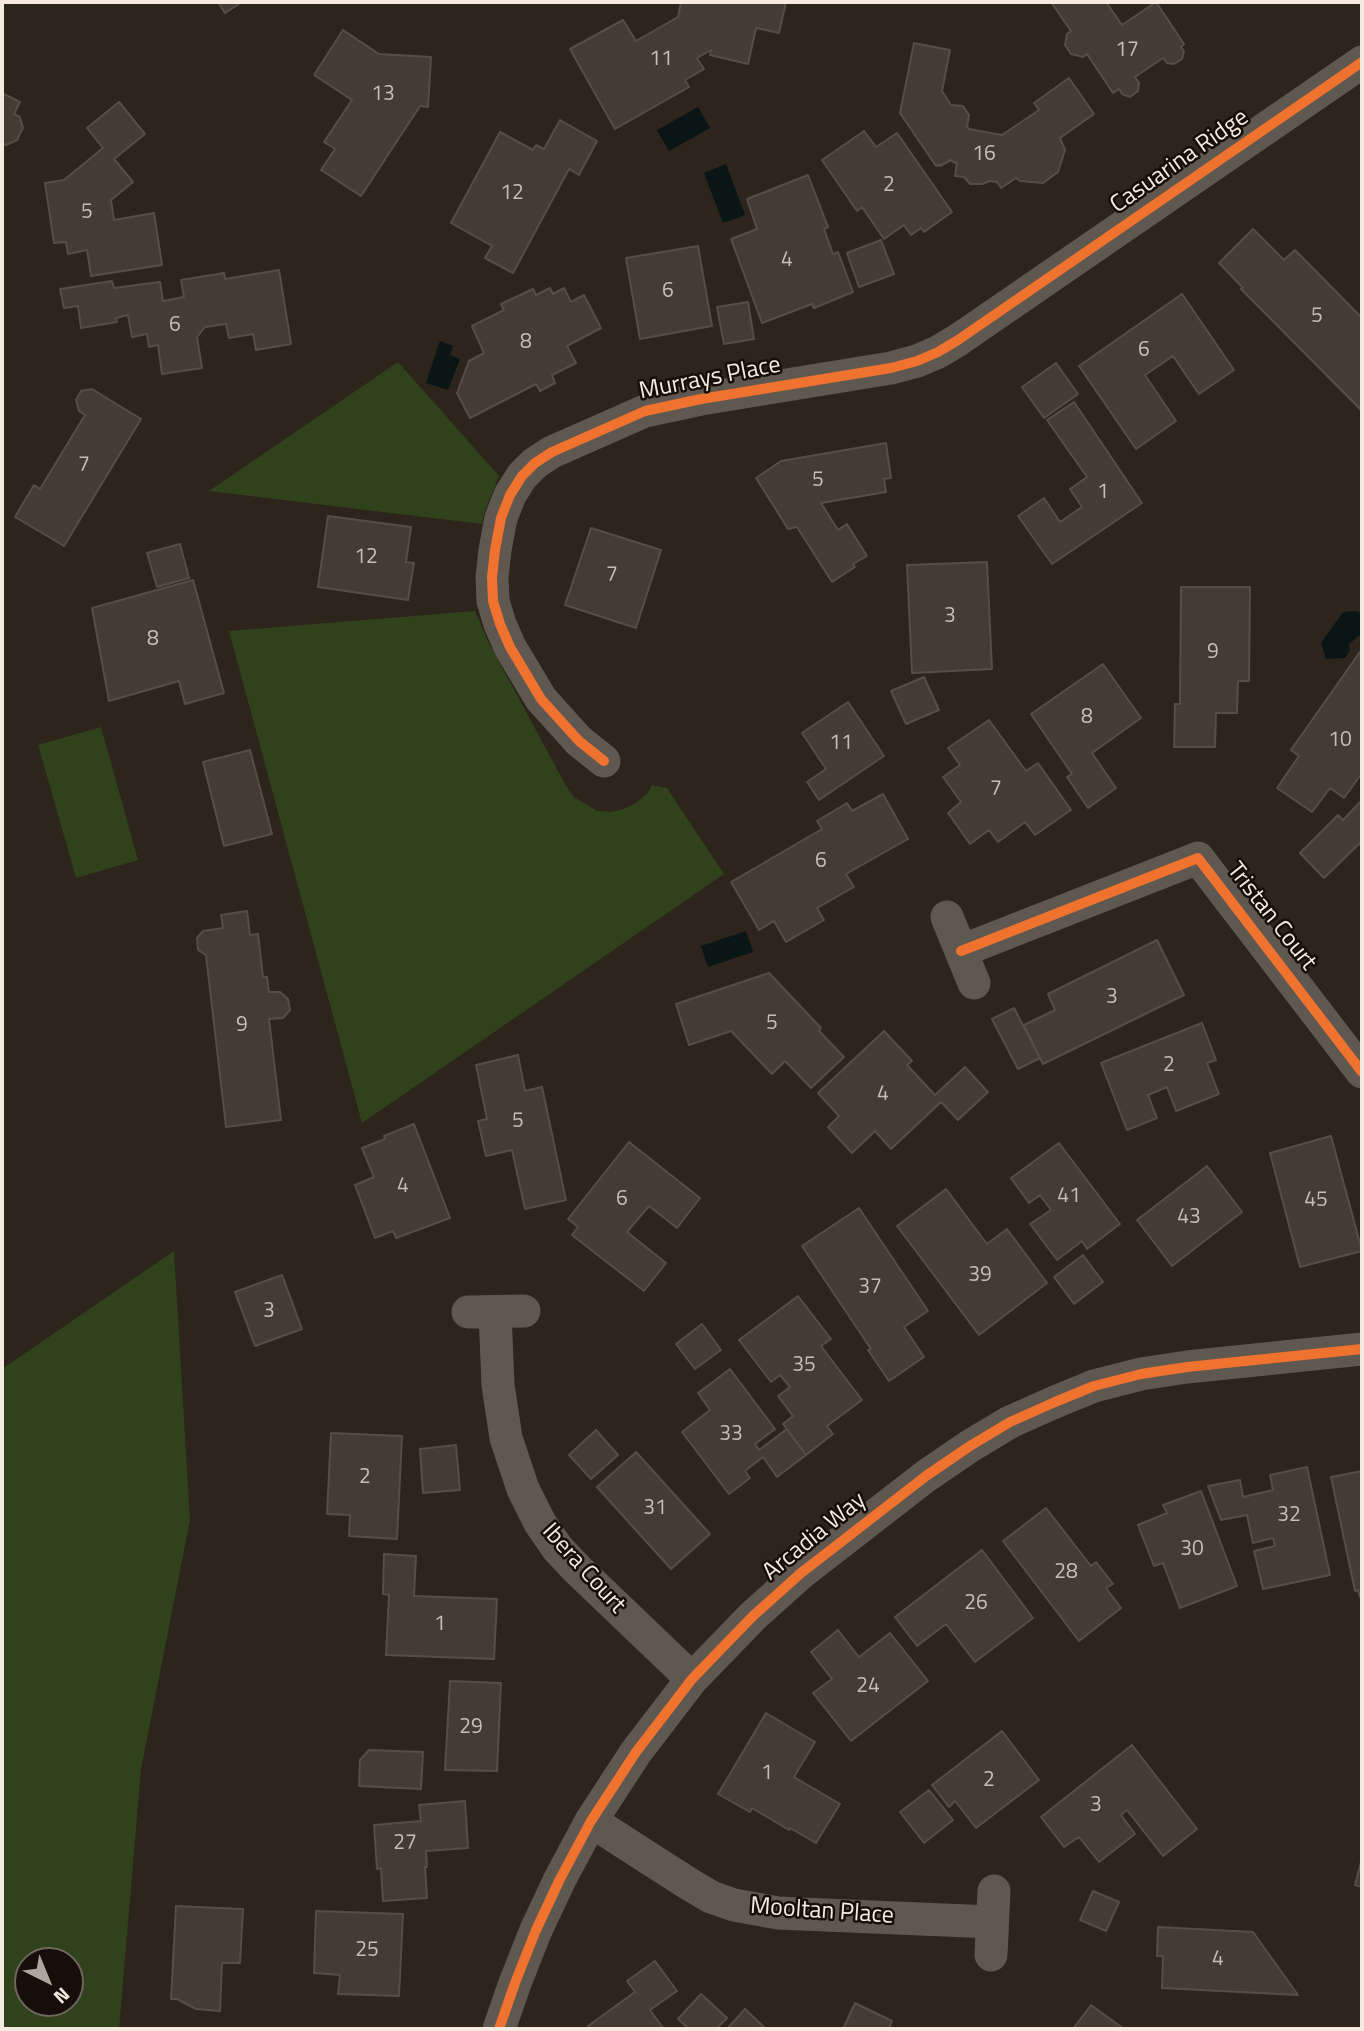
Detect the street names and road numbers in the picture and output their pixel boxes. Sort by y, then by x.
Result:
street label: Casuarina Ridge [1105,104,1255,220]
street label: Murrays Place [637,351,783,407]
street label: Tristan Court [1220,857,1322,977]
street label: Arcadia Way [758,1487,872,1587]
street label: Ibera Court [535,1518,631,1620]
street label: Mooltan Place [749,1893,895,1931]

